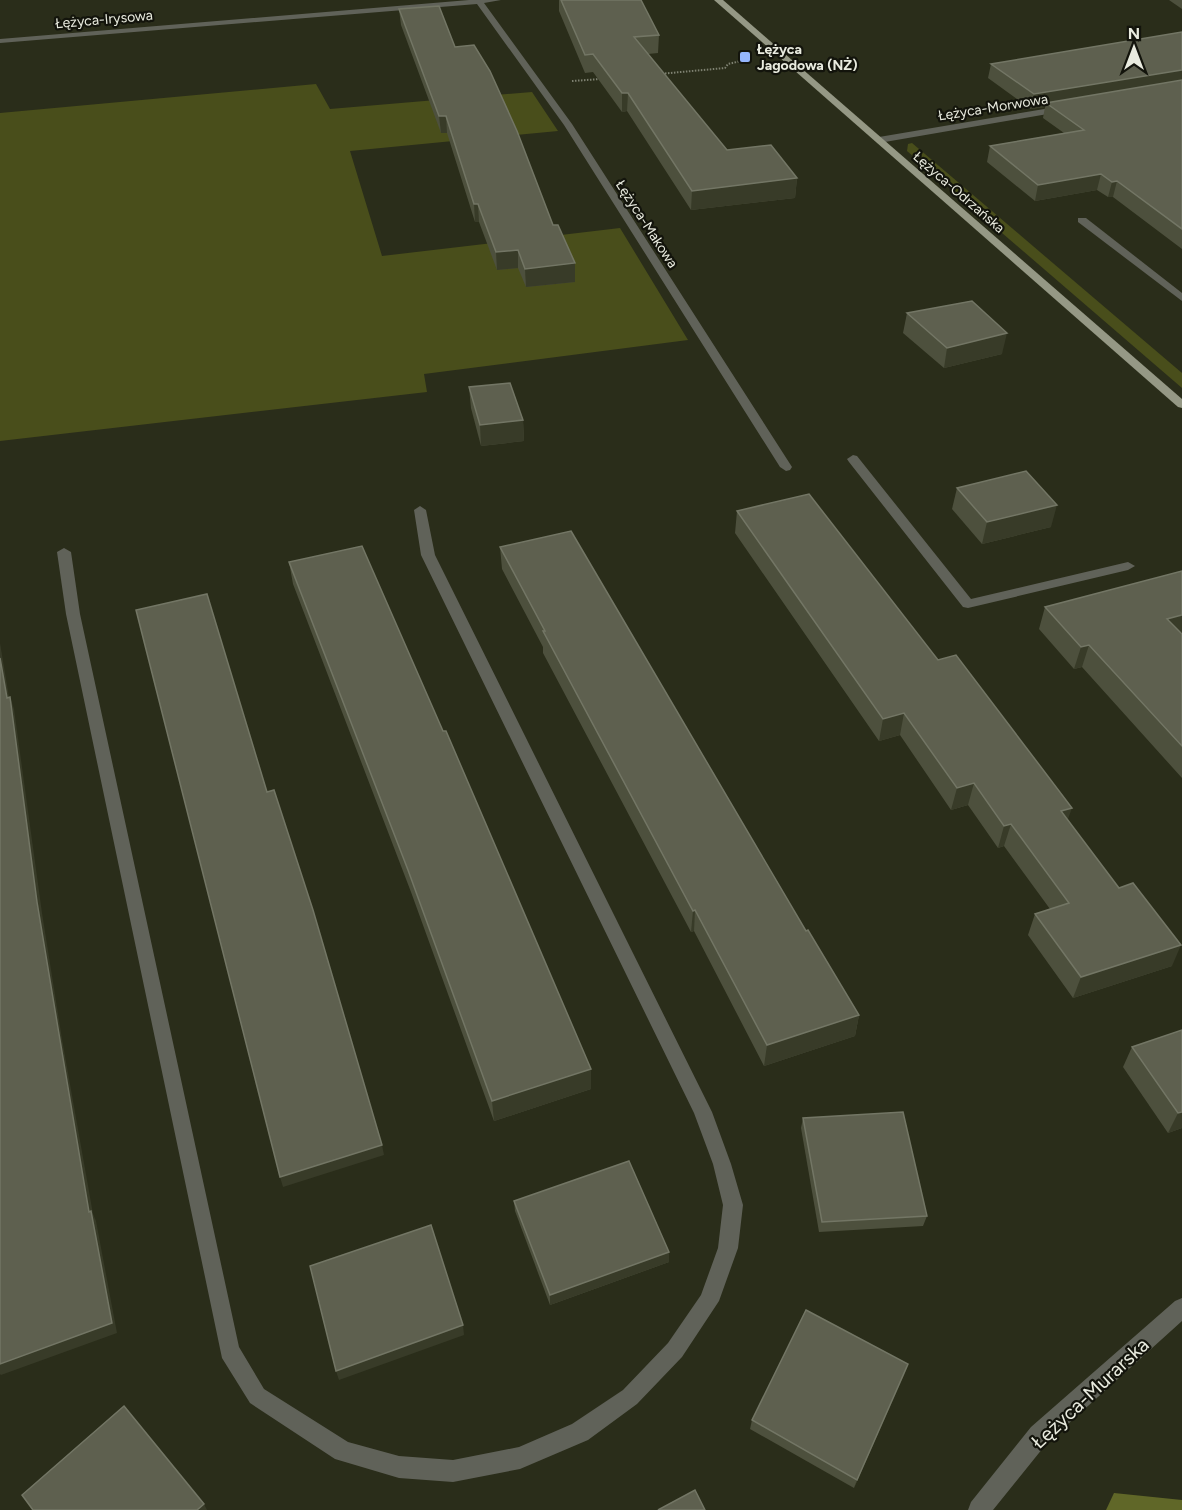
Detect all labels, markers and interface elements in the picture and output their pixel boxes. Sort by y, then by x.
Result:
street label: Łężyca-Irysowa [55,7,154,32]
north arrow [1104,18,1164,78]
text: N [1128,24,1140,43]
place label: Łężyca Jagodowa (NŻ) [757,41,858,74]
marker: Łężyca Jagodowa (NŻ) [738,50,752,64]
street label: Łężyca-Morwowa [937,90,1049,125]
street label: Łężyca-Odrzańska [910,148,1008,237]
street label: Łężyca-Makowa [612,177,681,271]
street label: Łężyca-Murarska [1026,1333,1154,1453]

